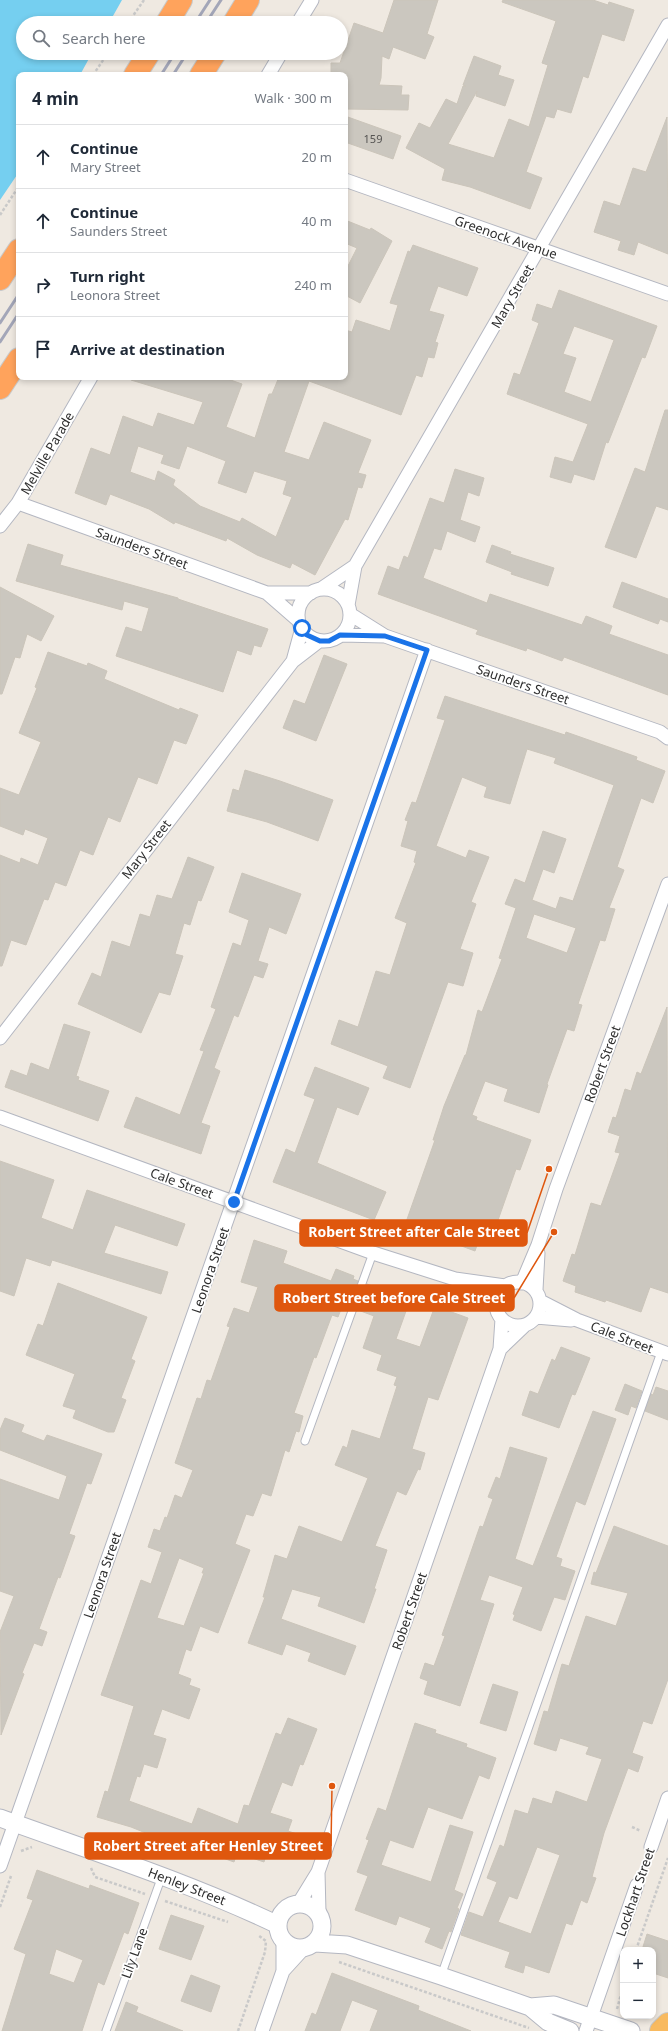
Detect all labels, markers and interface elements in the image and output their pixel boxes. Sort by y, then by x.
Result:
search box [16,16,348,60]
icon: search [30,27,52,49]
text: Search here [62,28,145,48]
text: 4 min [32,87,79,110]
text: Walk · 300 m [254,89,332,107]
house number: 159 [364,131,382,146]
text: Continue [70,138,138,158]
icon: ahead [32,146,54,168]
text: 20 m [302,148,332,166]
text: Mary Street [70,158,141,176]
text: Continue [70,202,138,222]
icon: ahead [32,210,54,232]
street label: Greenock Avenue [452,211,560,263]
text: 40 m [302,212,332,230]
text: Saunders Street [70,222,167,240]
street label: Mary Street [487,261,538,331]
text: Turn right [70,266,145,286]
icon: right [32,274,54,296]
text: 240 m [294,276,332,294]
text: Leonora Street [70,286,160,304]
icon: arrive [32,338,54,360]
text: Arrive at destination [70,339,225,359]
street label: Melville Parade [16,408,78,498]
street label: Saunders Street [93,523,191,573]
route start [293,619,311,637]
street label: Saunders Street [474,660,572,708]
street label: Mary Street [117,815,175,882]
street label: Robert Street [580,1023,624,1105]
street label: Cale Street [148,1163,216,1203]
route end [225,1193,243,1211]
callout: Robert Street after Cale Street [300,1220,527,1246]
text: Robert Street after Cale Street [308,1222,520,1241]
street label: Leonora Street [187,1224,233,1315]
callout: Robert Street before Cale Street [275,1285,514,1311]
text: Robert Street before Cale Street [283,1288,505,1307]
street label: Cale Street [588,1317,656,1357]
street label: Leonora Street [79,1529,125,1620]
street label: Robert Street [387,1569,431,1652]
callout: Robert Street after Henley Street [85,1833,331,1859]
text: Robert Street after Henley Street [93,1836,323,1855]
street label: Lockhart Street [611,1845,659,1939]
street label: Henley Street [146,1863,229,1909]
street label: Lily Lane [116,1925,152,1981]
map controls [620,1947,656,2019]
button: + [620,1947,656,1983]
button: − [620,1983,656,2019]

